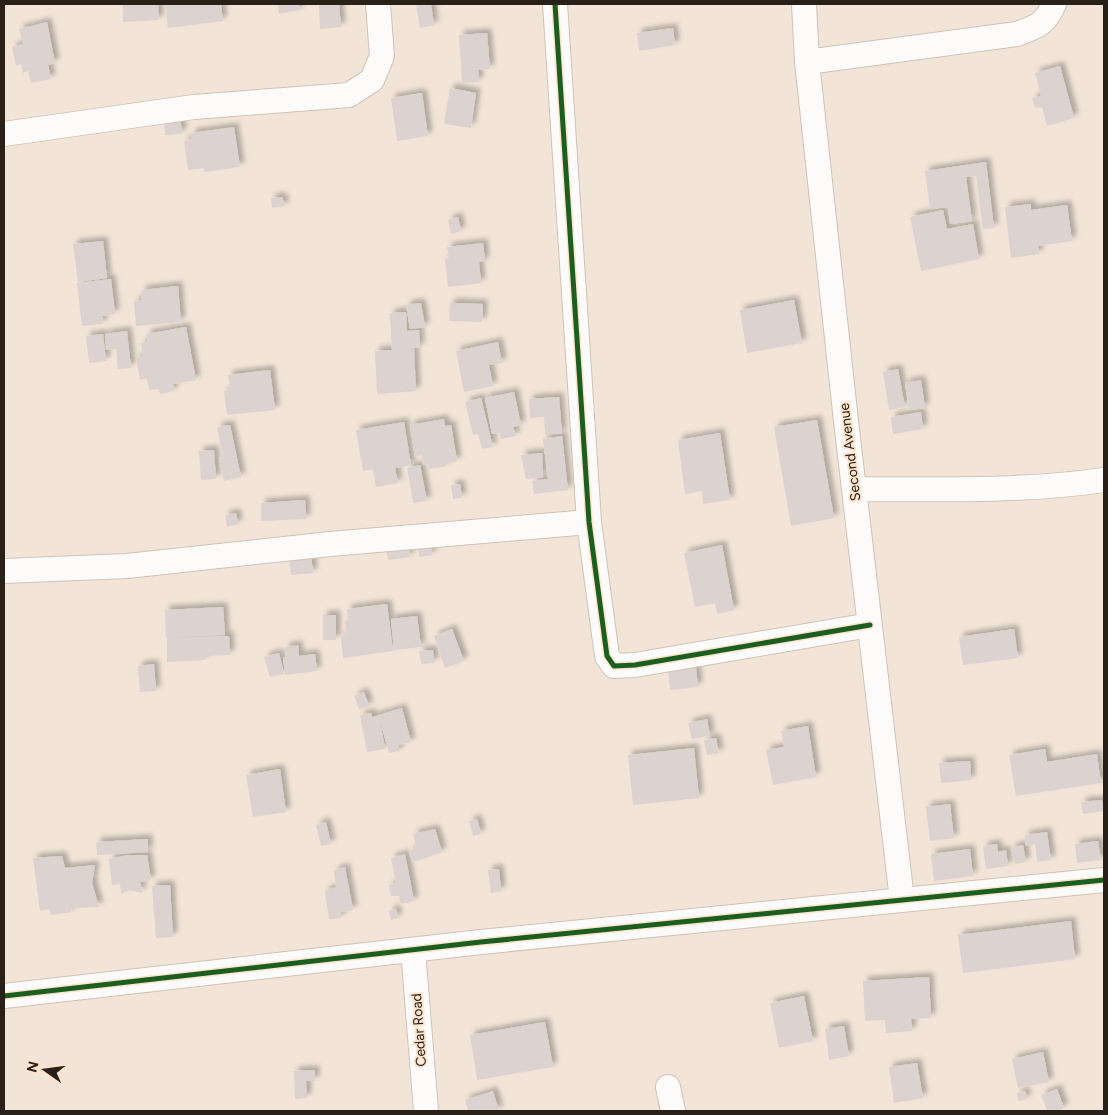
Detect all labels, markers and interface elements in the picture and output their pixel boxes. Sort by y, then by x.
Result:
street label: Second Avenue [836,402,864,502]
street label: Cedar Road [408,993,430,1067]
north arrow [20,1045,70,1095]
text: N [23,1060,42,1074]

